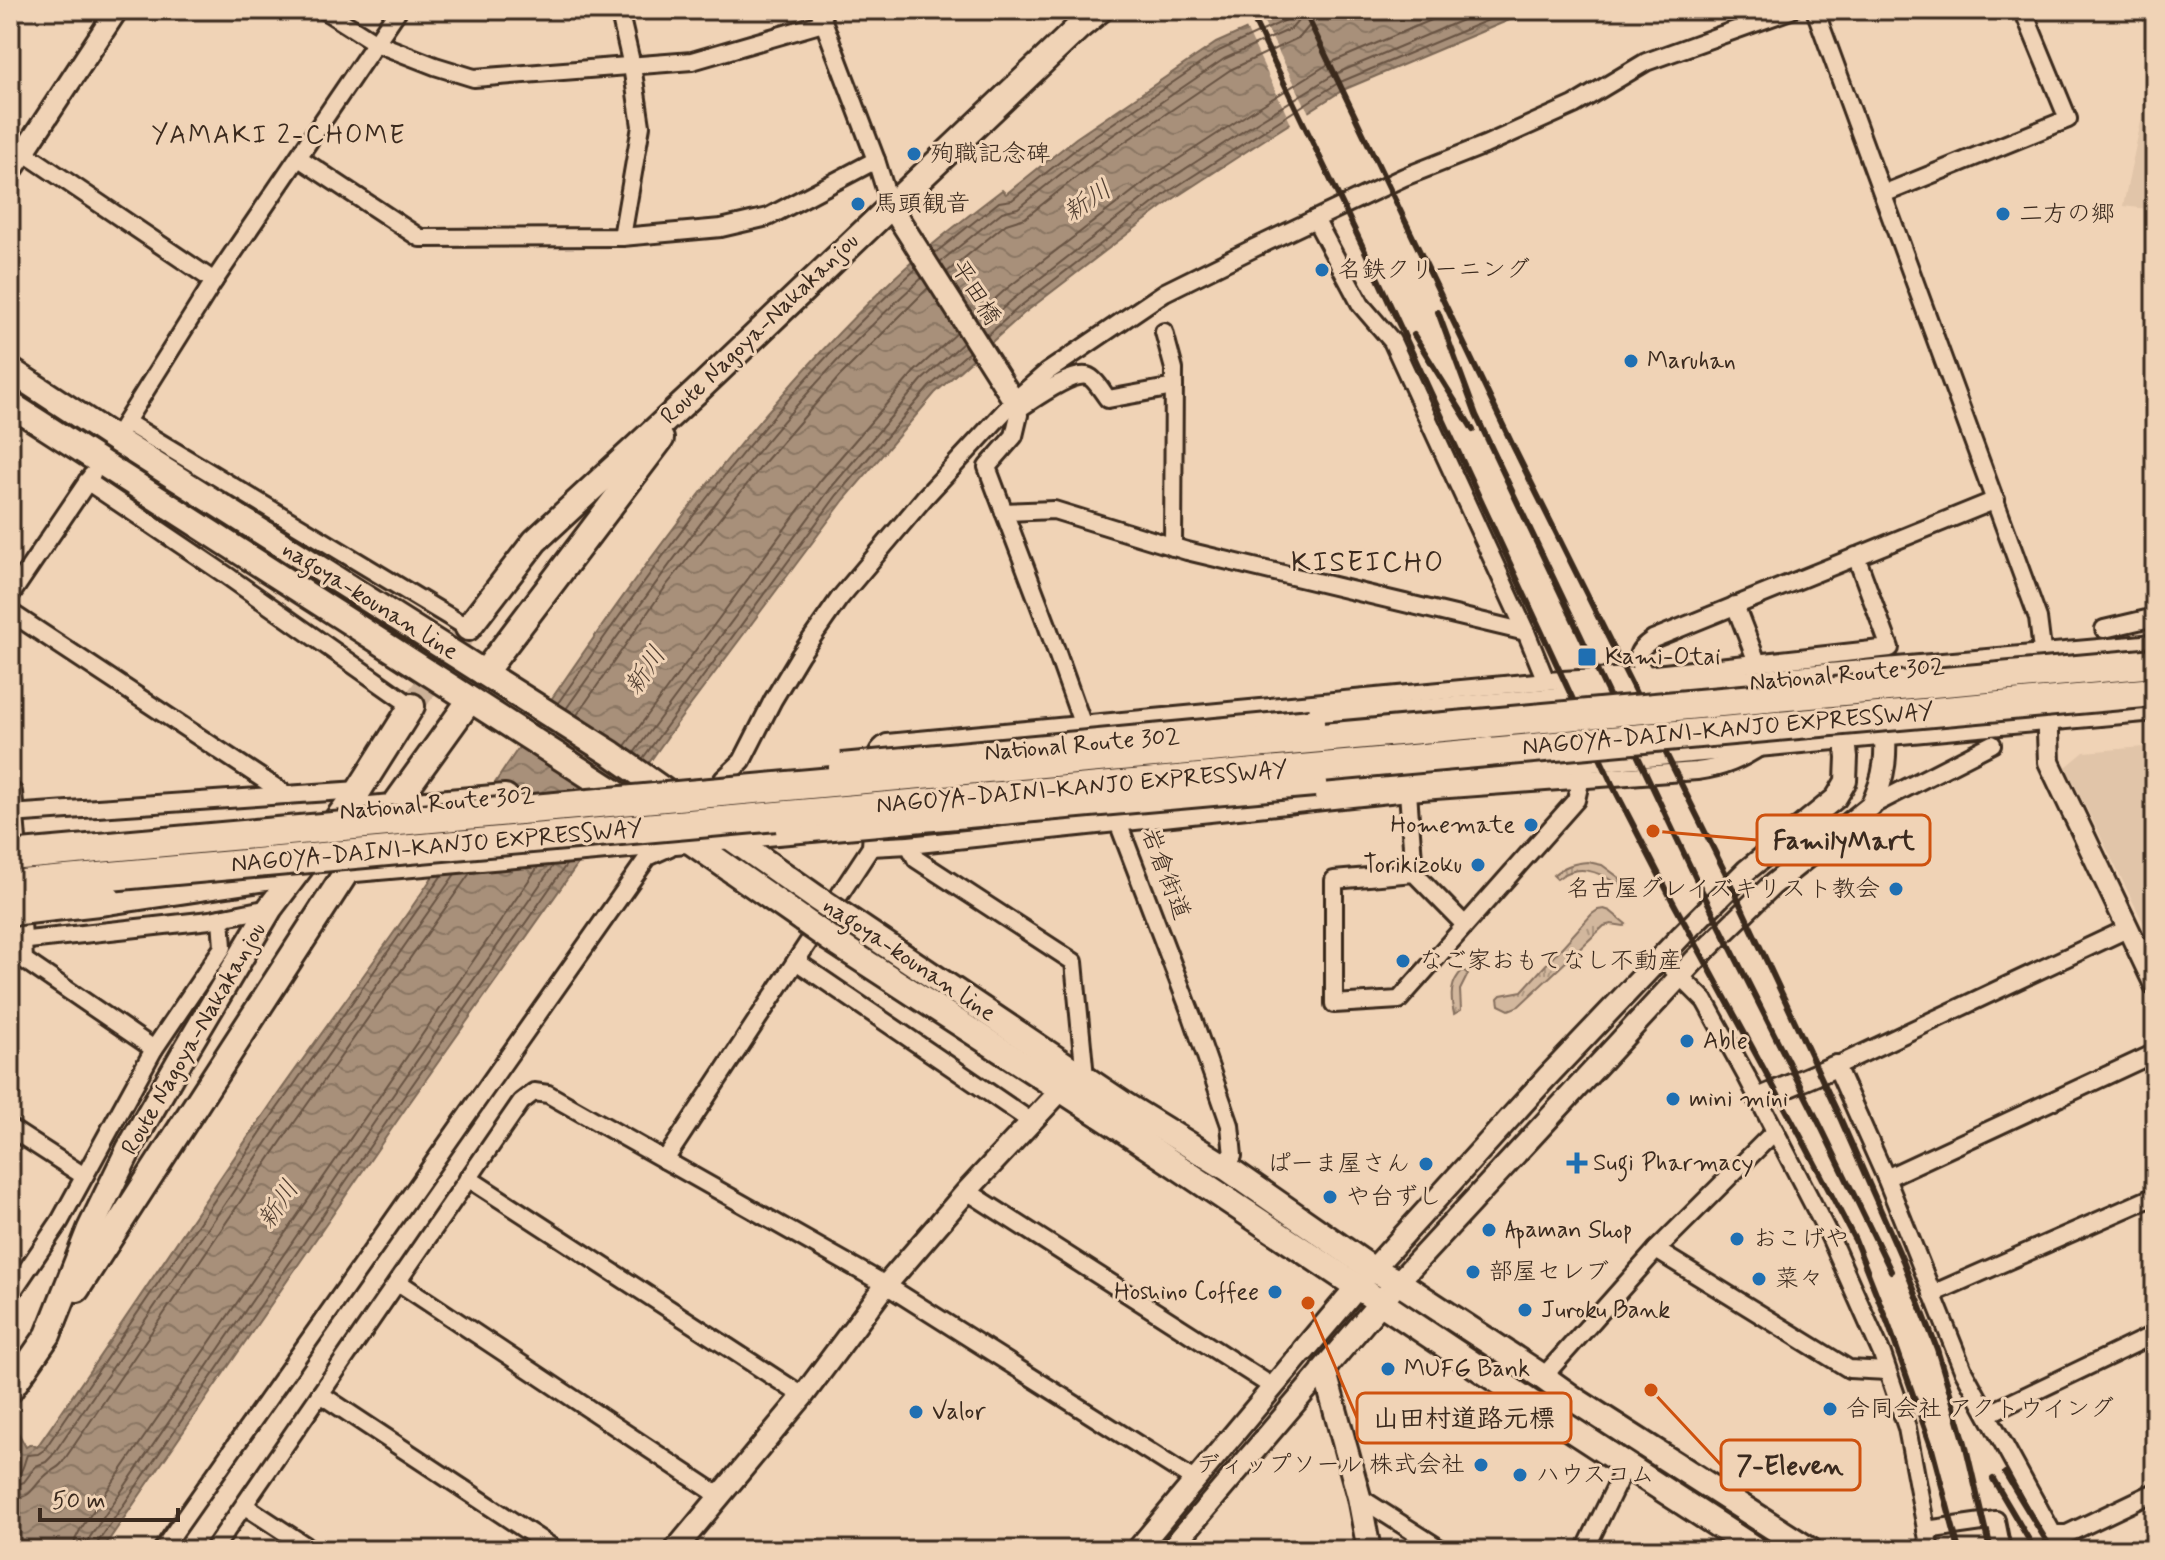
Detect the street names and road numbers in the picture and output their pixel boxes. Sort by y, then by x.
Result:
street label: Route Nagoya-Nakakanjou [654,226,866,432]
street label: 平田橋 [943,254,1007,332]
street label: nagoya-kounan line [274,534,464,670]
street label: National Route 302 [1748,651,1946,699]
street label: NAGOYA-DAINI-KANJO EXPRESSWAY [1521,697,1935,763]
street label: National Route 302 [983,721,1181,769]
street label: NAGOYA-DAINI-KANJO EXPRESSWAY [875,755,1289,821]
street label: National Route 302 [338,780,536,828]
street label: NAGOYA-DAINI-KANJO EXPRESSWAY [230,814,644,880]
street label: 岩倉街道 [1133,824,1197,924]
street label: nagoya-kounan line [815,891,1002,1032]
street label: Route Nagoya-Nakakanjou [115,917,273,1161]

